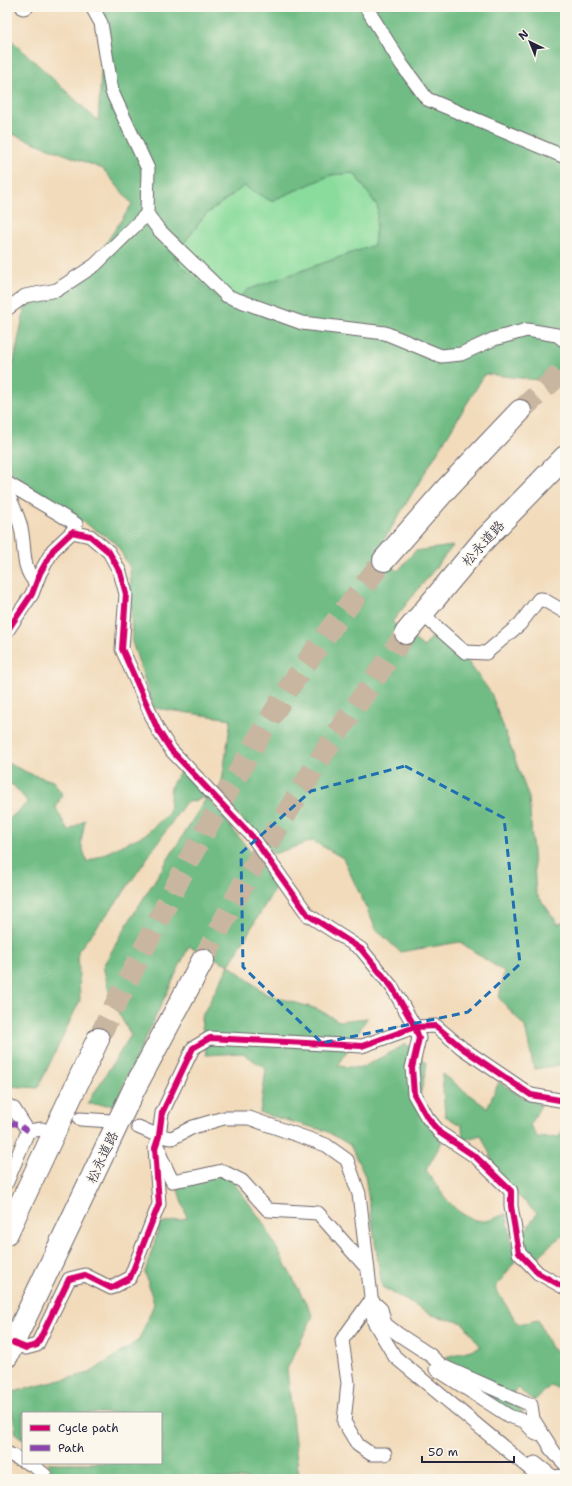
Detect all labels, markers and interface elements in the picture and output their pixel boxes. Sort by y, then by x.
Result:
north arrow [510,22,550,62]
text: N [515,26,532,44]
street label: 松永道路 [458,516,508,570]
street label: 松永道路 [82,1128,122,1186]
legend [22,1412,162,1464]
text: Cycle path [58,1420,119,1436]
scale bar [422,1438,514,1464]
text: Path [58,1440,84,1456]
text: 50 m [428,1444,458,1460]

